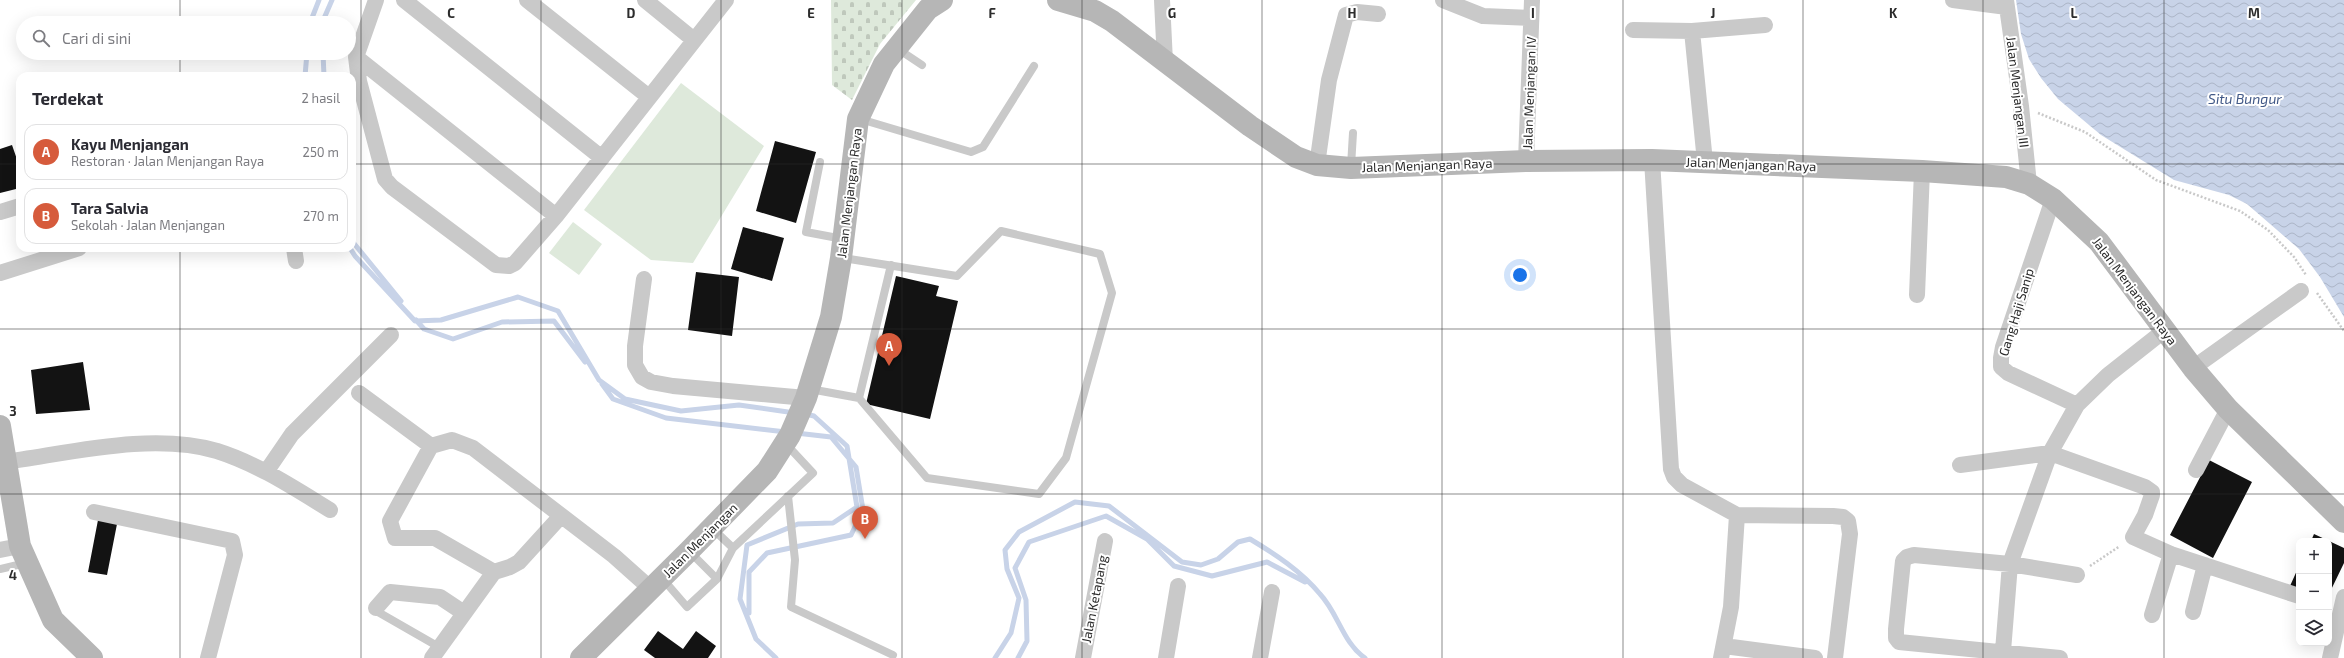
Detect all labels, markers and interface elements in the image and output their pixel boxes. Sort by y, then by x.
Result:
text: C [447,5,455,21]
text: D [627,5,636,21]
text: E [807,5,815,21]
text: F [988,5,996,21]
text: G [1168,5,1176,21]
text: H [1348,5,1357,21]
text: I [1531,5,1535,21]
text: J [1711,5,1715,21]
text: K [1889,5,1898,21]
text: L [2071,5,2078,21]
text: M [2248,5,2260,21]
search box [16,16,356,60]
icon: search [30,27,52,49]
text: Cari di sini [62,29,131,47]
street label: Jalan Menjangan III [2003,35,2033,149]
street label: Jalan Menjangan IV [1519,36,1539,150]
text: Terdekat [32,88,103,108]
text: 2 hasil [301,90,340,106]
water label: Situ Bungur [2208,90,2282,107]
street label: Jalan Menjangan Raya [833,127,865,259]
text: Kayu Menjangan [71,135,189,153]
text: A [42,144,50,160]
text: 250 m [303,144,339,160]
text: Restoran · Jalan Menjangan Raya [71,153,264,169]
street label: Jalan Menjangan Raya [1685,154,1817,174]
street label: Jalan Menjangan Raya [1361,155,1493,175]
text: Tara Salvia [71,199,148,217]
text: B [42,208,50,224]
text: 270 m [303,208,339,224]
text: Sekolah · Jalan Menjangan [71,217,225,233]
street label: Jalan Menjangan Raya [2089,234,2181,348]
your location [1510,265,1530,285]
street label: Gang Haji Sanip [1995,266,2037,358]
pin: A [876,333,902,366]
text: 3 [9,403,17,419]
street label: Jalan Menjangan [659,499,741,581]
pin: B [852,506,878,539]
map controls [2296,538,2332,646]
button: + [2296,538,2332,574]
street label: Jalan Ketapang [1078,554,1110,644]
text: 4 [9,567,17,583]
button: − [2296,574,2332,610]
button: layers [2296,610,2332,646]

